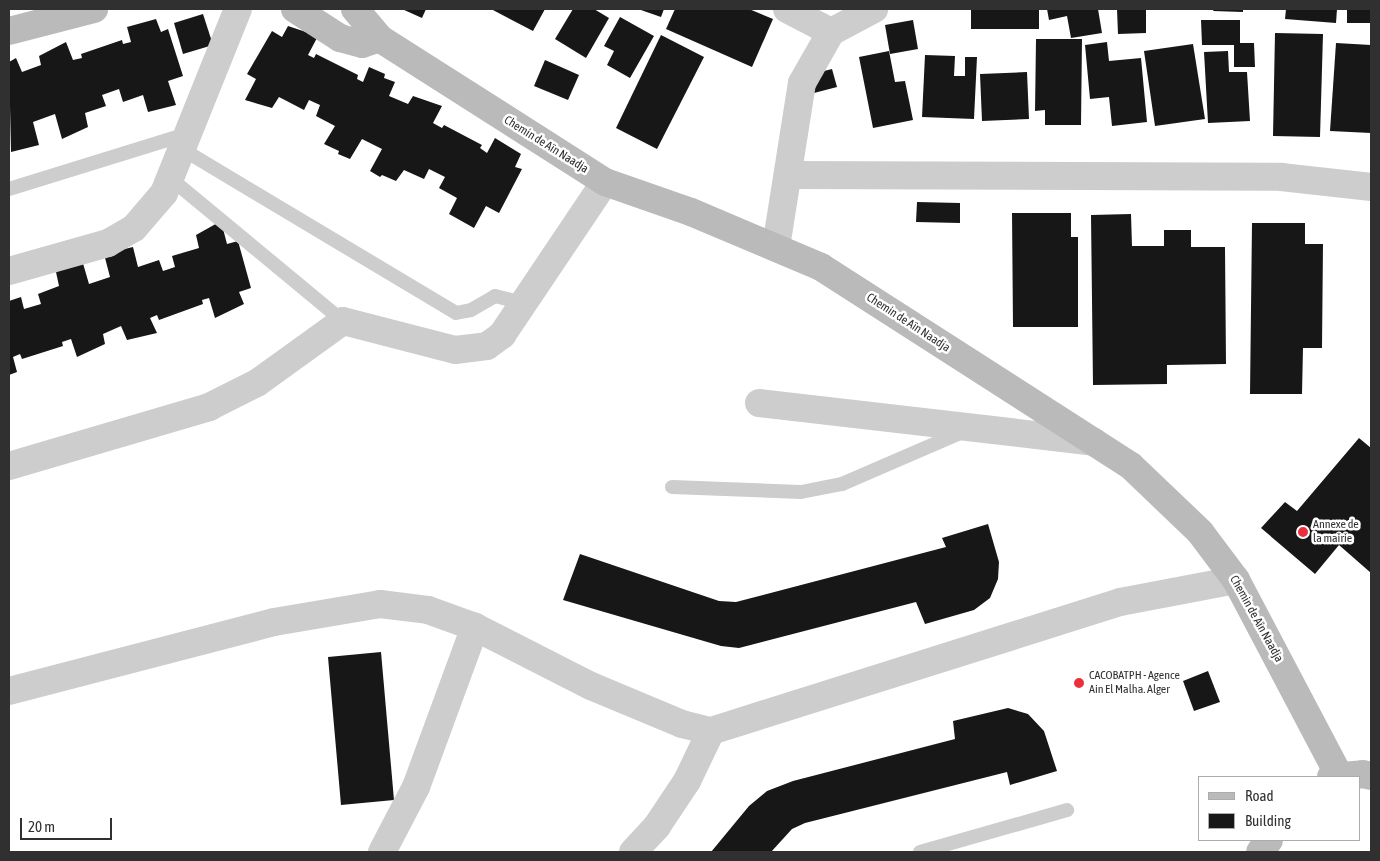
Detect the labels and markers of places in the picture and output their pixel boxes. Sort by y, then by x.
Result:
place label: Annexe de la mairie [1313,518,1359,546]
marker: Annexe de la mairie [1297,526,1309,538]
place label: CACOBATPH - Agence Ain El Malha. Alger [1089,669,1180,697]
marker: CACOBATPH - Agence Ain El Malha. Alger [1073,677,1085,689]

